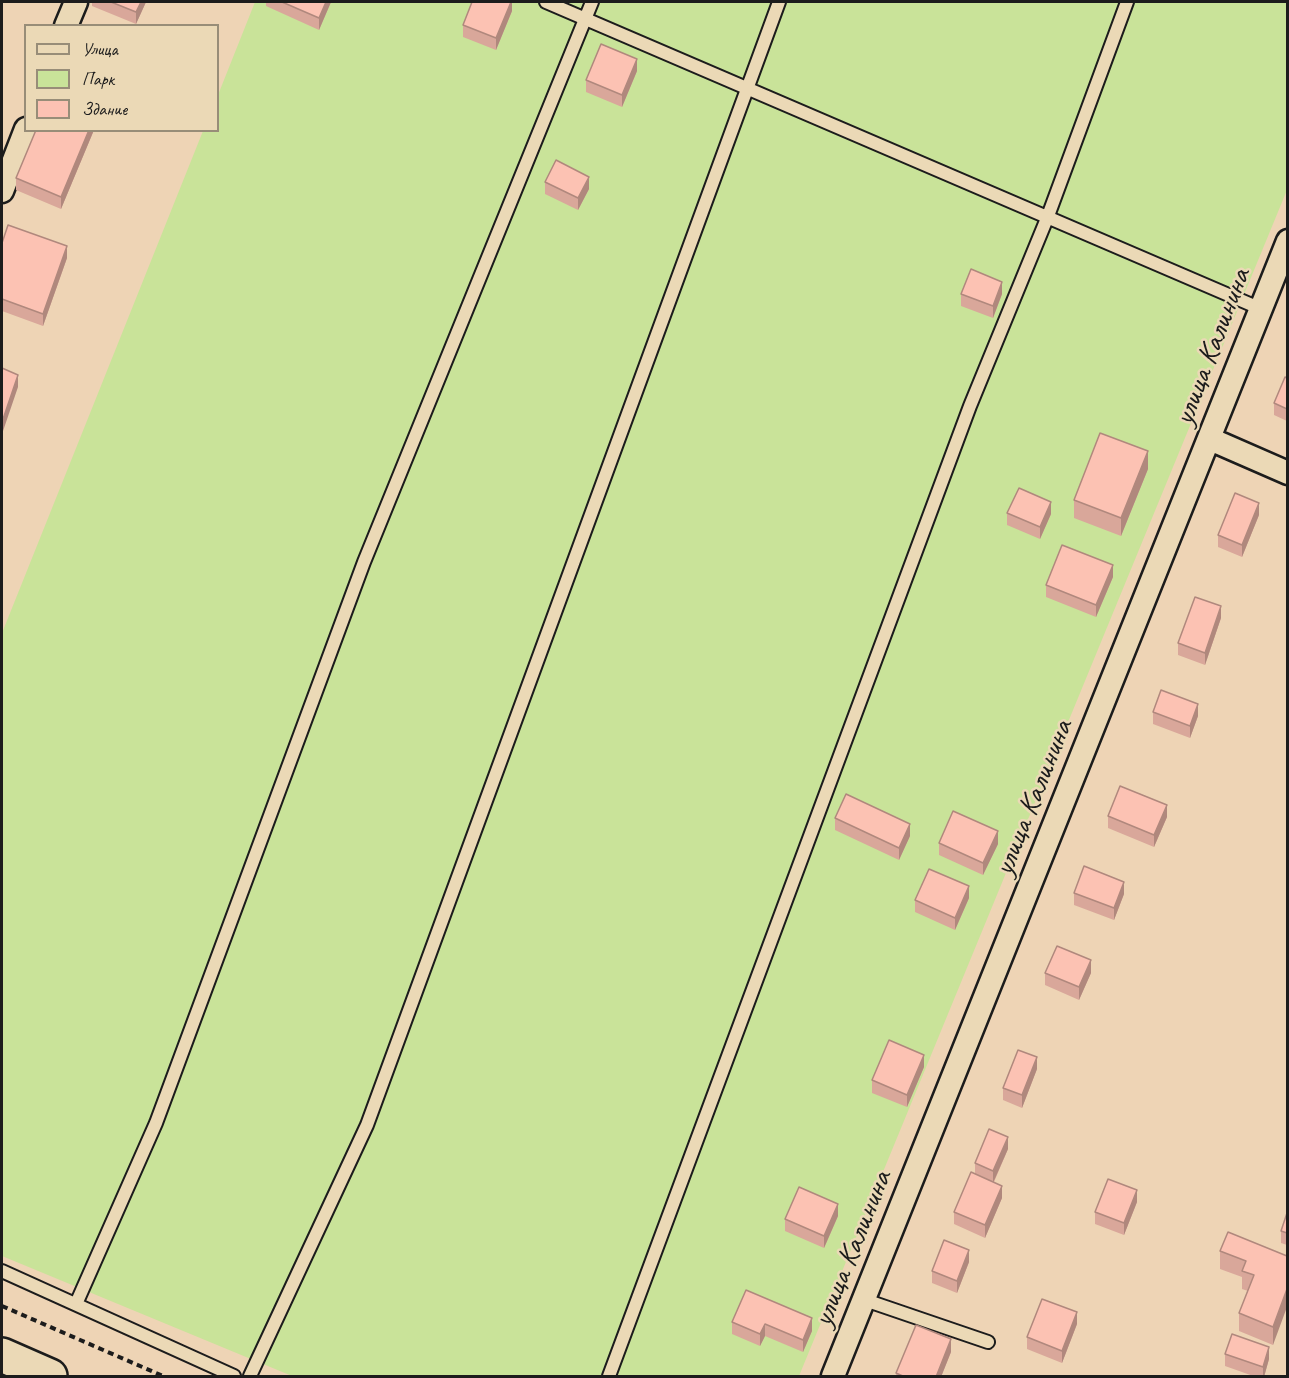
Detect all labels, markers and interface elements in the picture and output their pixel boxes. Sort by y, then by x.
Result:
legend [24,24,219,132]
text: Улица [82,38,118,60]
text: Парк [82,68,114,90]
text: Здание [82,98,127,120]
street label: улица Калинина [1167,264,1259,430]
street label: улица Калинина [986,715,1082,881]
street label: улица Калинина [805,1166,901,1332]

